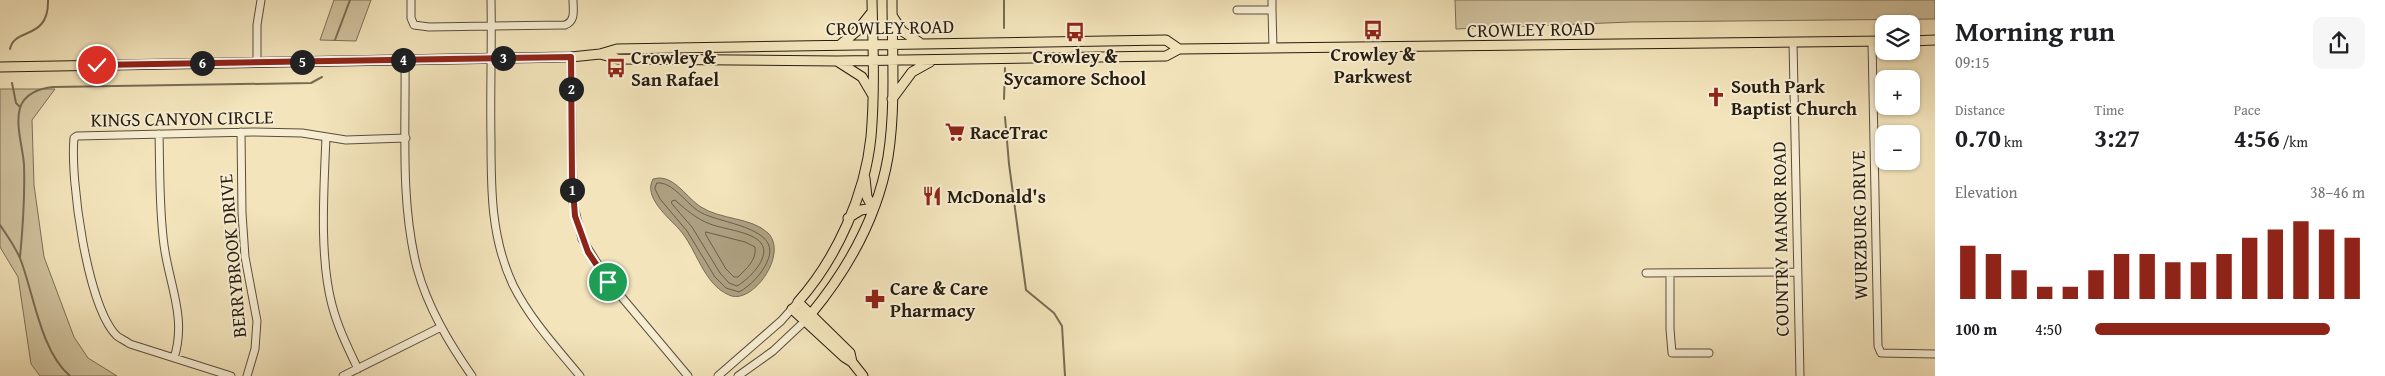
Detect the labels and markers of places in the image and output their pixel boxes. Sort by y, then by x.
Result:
bus stop icon: Crowley & Parkwest [1362,19,1384,41]
bus stop icon: Crowley & Sycamore School [1064,21,1086,43]
place label: Crowley & Parkwest [1330,40,1416,90]
place label: Crowley & Sycamore School [1004,42,1146,92]
place label: Crowley & San Rafael [631,43,719,93]
pin [76,44,118,86]
pin: 3 [490,46,516,70]
pin: 4 [390,48,416,72]
pin: 6 [190,50,214,76]
pin: 5 [290,50,314,74]
bus stop icon: Crowley & San Rafael [605,57,627,79]
place label: South Park Baptist Church [1731,72,1858,122]
pin: 2 [558,76,584,102]
church icon: South Park Baptist Church [1705,86,1727,108]
place label: RaceTrac [970,118,1048,146]
supermarket icon: RaceTrac [944,121,966,143]
pin: 1 [560,178,584,202]
place label: McDonald's [947,182,1046,210]
restaurant icon: McDonald's [921,185,943,207]
pin [587,261,629,303]
place label: Care & Care Pharmacy [890,274,988,324]
pharmacy icon: Care & Care Pharmacy [864,288,886,310]

